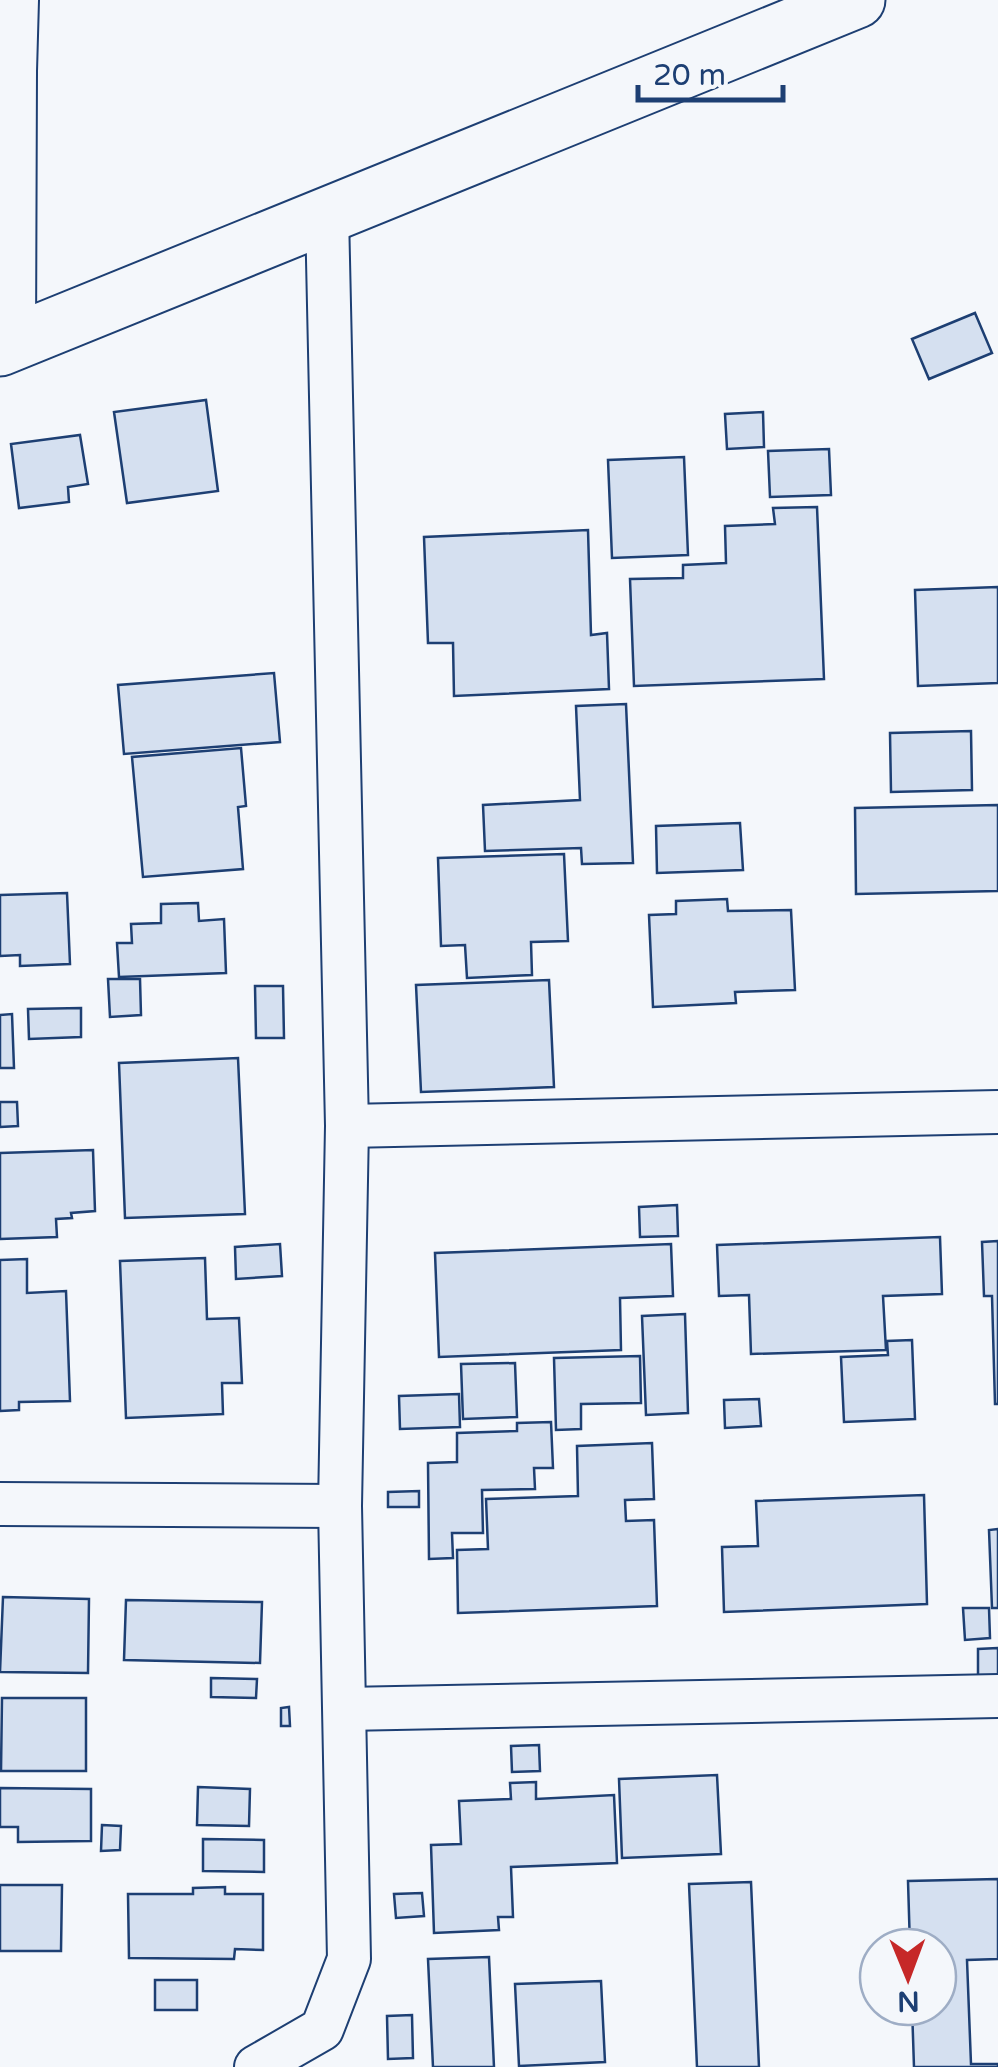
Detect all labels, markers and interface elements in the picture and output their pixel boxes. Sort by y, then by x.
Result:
scale bar [638,40,783,102]
text: 20 m [653,57,726,94]
north arrow [858,1927,958,2027]
text: N [897,1984,920,2018]

